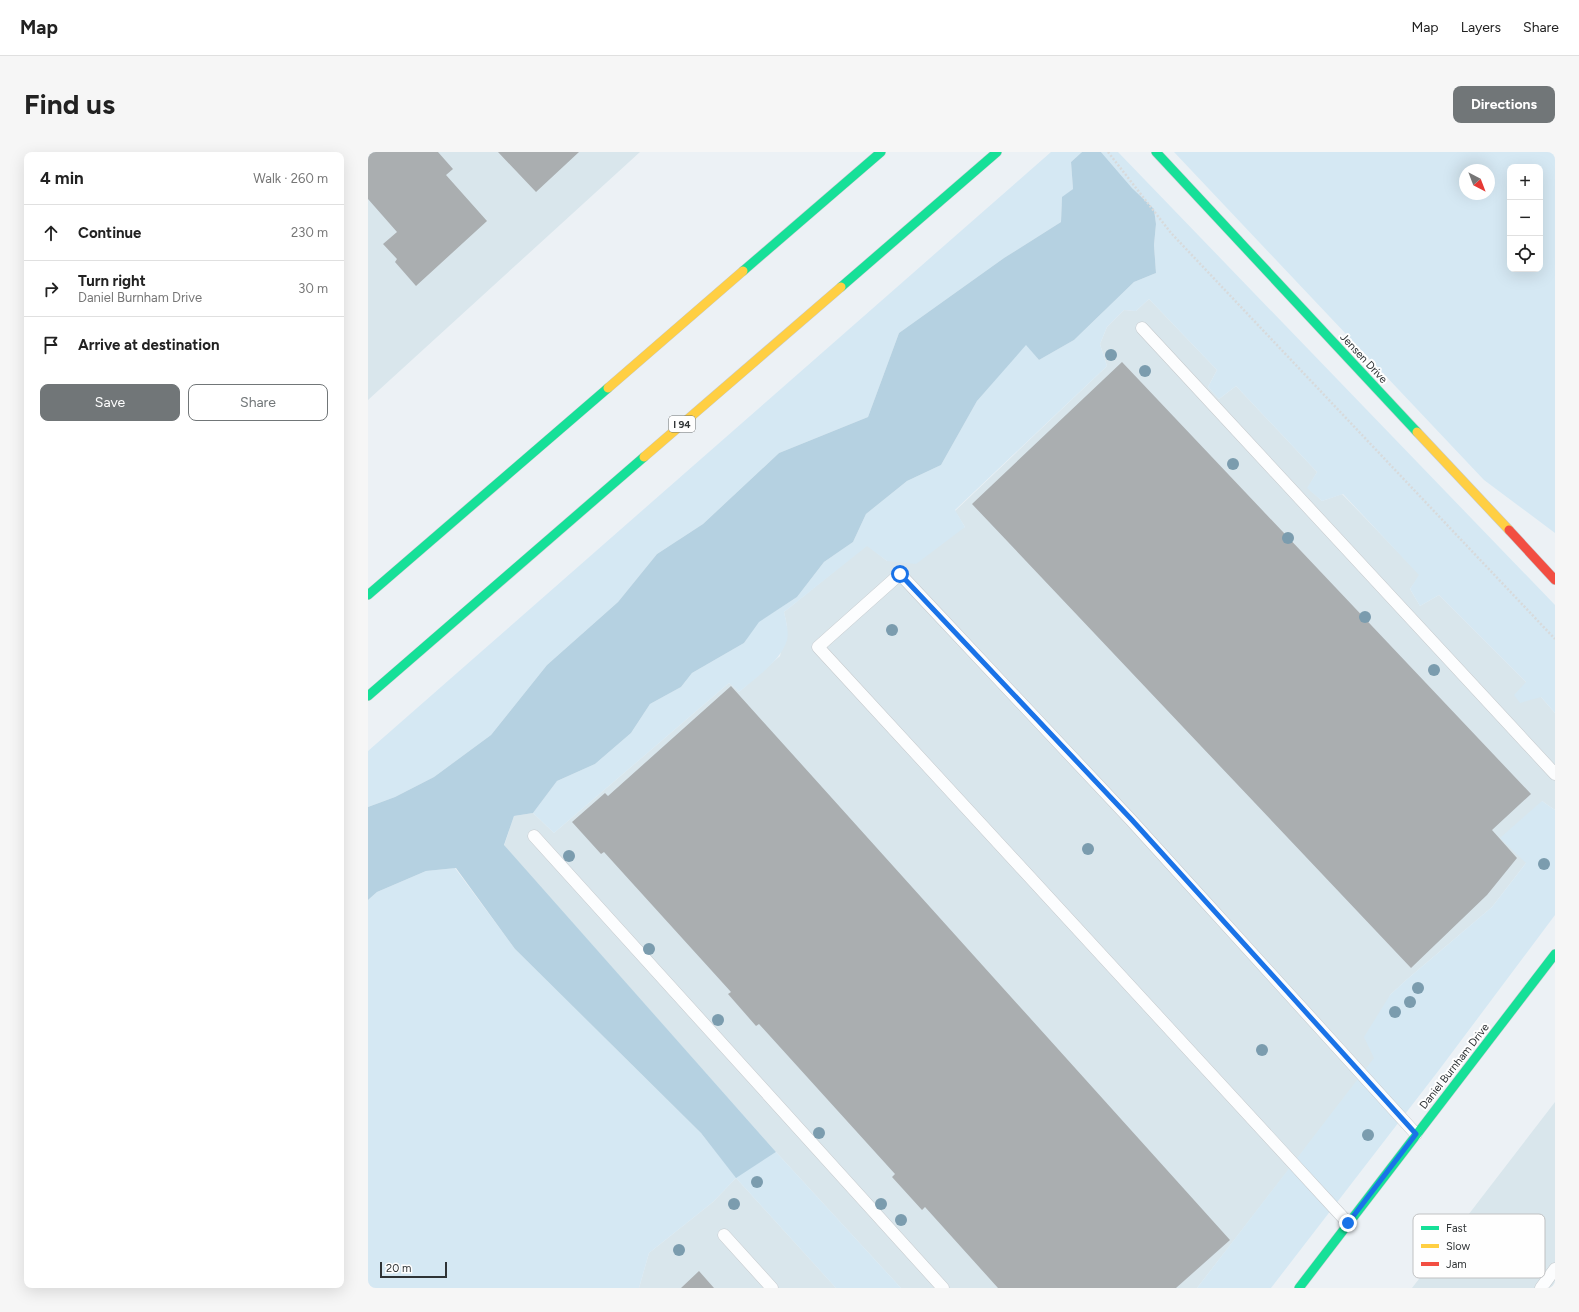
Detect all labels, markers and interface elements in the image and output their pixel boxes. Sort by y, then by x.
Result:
text: Map [20,16,58,39]
text: Map [1411,19,1439,36]
text: Layers [1461,19,1501,36]
text: Share [1523,19,1559,36]
button: Directions [1453,86,1555,123]
text: Find us [24,87,115,121]
north arrow [1459,164,1495,200]
map controls [1507,164,1543,272]
button: + [1507,164,1543,200]
text: 4 min [40,168,84,188]
text: Walk · 260 m [253,171,328,186]
button: − [1507,200,1543,236]
icon: ahead [40,222,62,244]
text: Continue [78,224,141,242]
text: 230 m [291,225,328,240]
button: locate [1507,236,1543,272]
text: Turn right [78,272,146,290]
icon: right [40,278,62,300]
text: 30 m [298,281,328,296]
text: Daniel Burnham Drive [78,290,202,305]
street label: Jensen Drive [1337,331,1390,386]
icon: arrive [40,334,62,356]
text: Arrive at destination [78,336,219,354]
button: Save [40,384,180,421]
button: Share [188,384,328,421]
road number: I 94 [669,416,695,432]
route start [891,565,909,583]
street label: Daniel Burnham Drive [1417,1021,1492,1112]
route end [1339,1214,1357,1232]
legend [1413,1214,1545,1278]
text: Fast [1446,1222,1467,1235]
text: Slow [1446,1240,1470,1253]
text: Jam [1446,1258,1467,1271]
scale bar [380,1260,447,1279]
text: 20 m [386,1262,411,1275]

